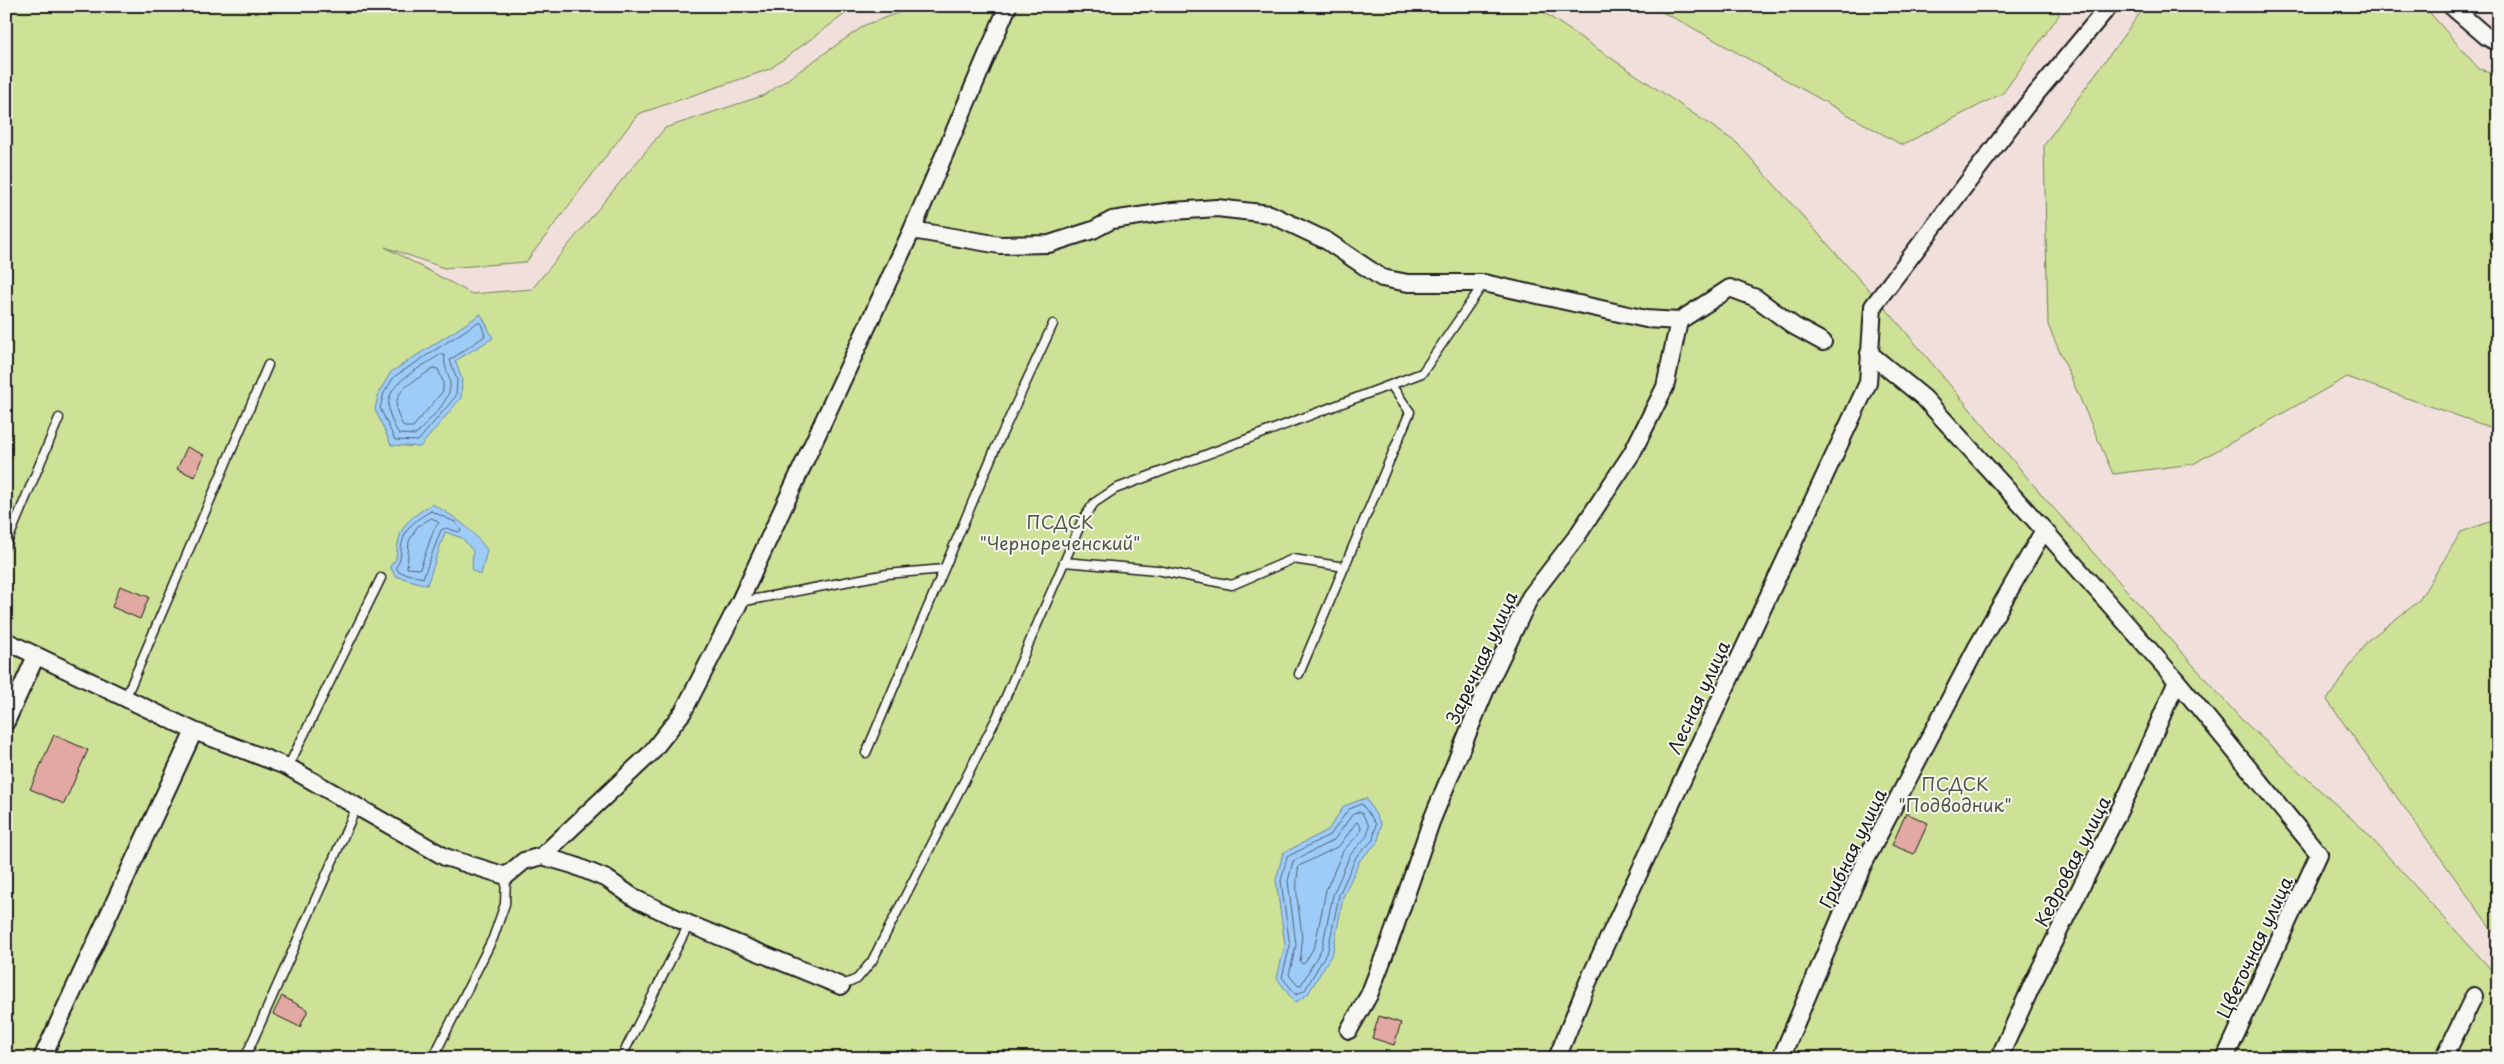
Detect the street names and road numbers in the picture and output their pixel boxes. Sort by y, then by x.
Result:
street label: Заречная улица [1438,586,1524,728]
street label: Лесная улица [1660,635,1736,758]
street label: Грибная улица [1811,783,1893,912]
street label: Кедровая улица [2027,790,2117,931]
street label: Цветочная улица [2209,871,2299,1022]

